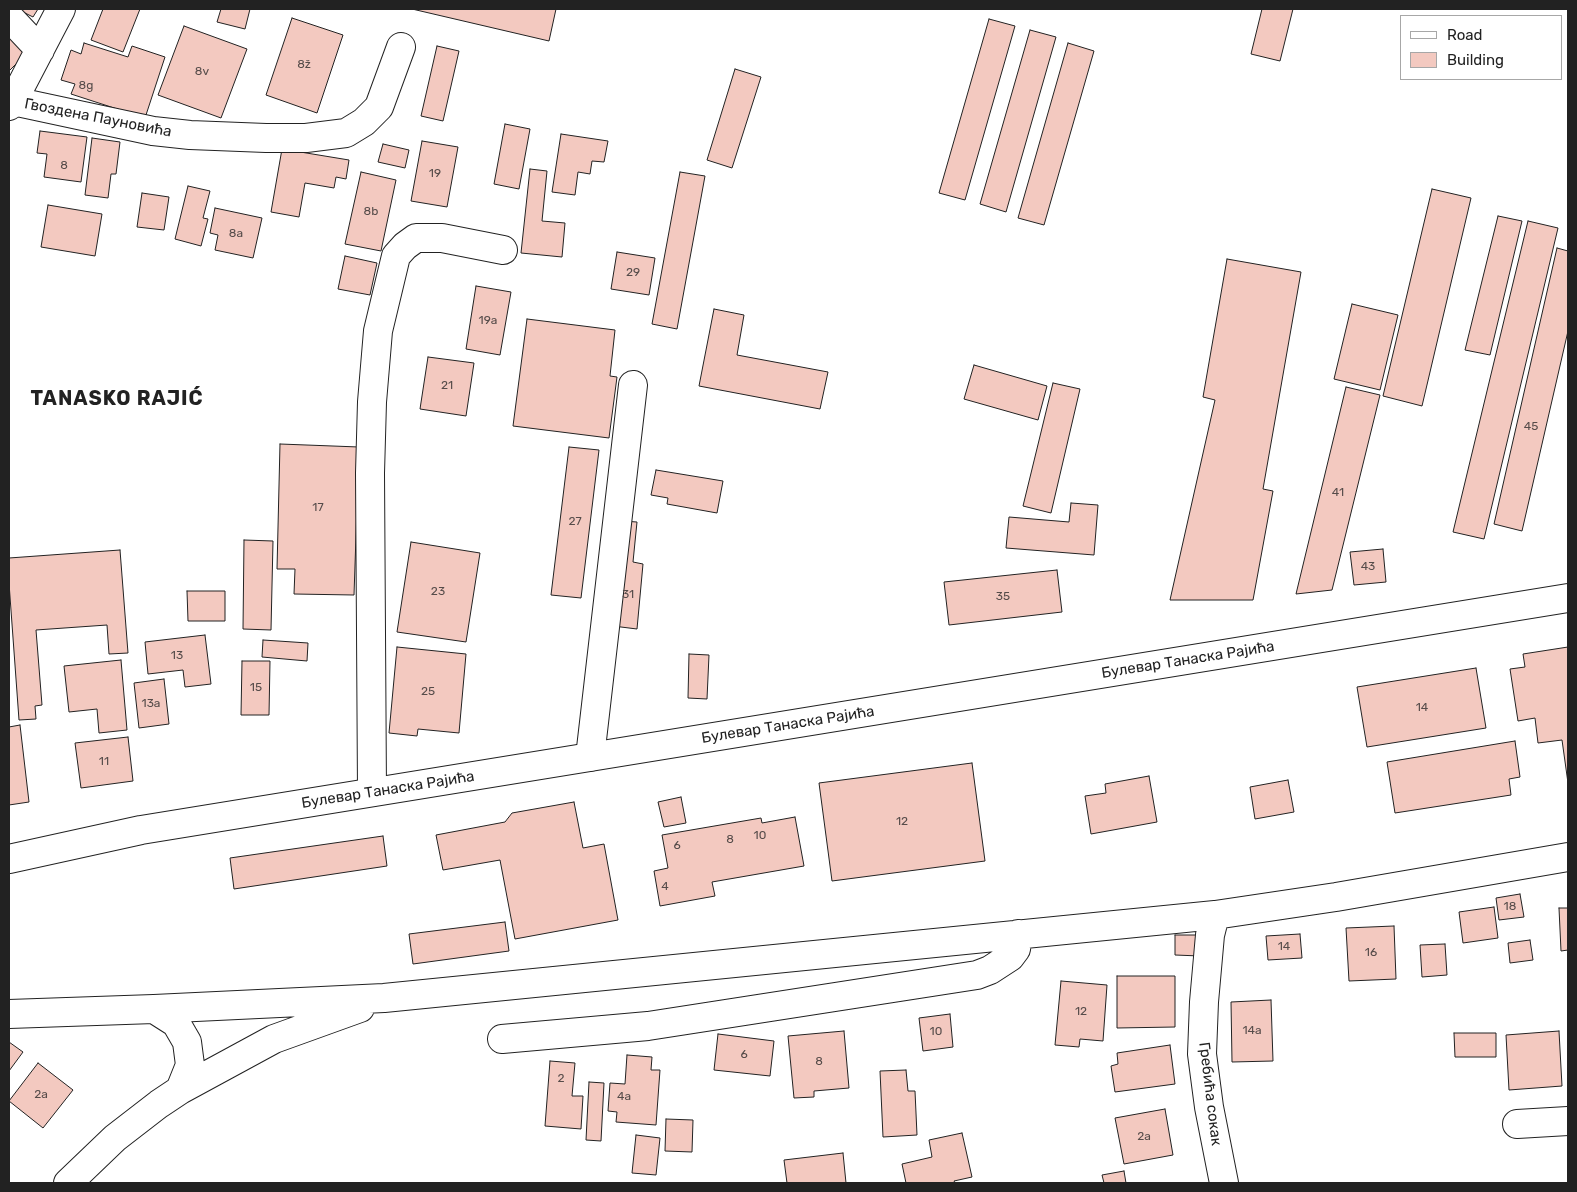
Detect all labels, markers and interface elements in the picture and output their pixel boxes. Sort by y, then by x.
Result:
legend [1400,15,1562,80]
text: Road [1447,26,1483,44]
text: Building [1447,51,1504,69]
house number: 8ž [297,58,311,72]
house number: 8v [195,65,209,79]
house number: 8g [79,79,93,93]
street label: Гвоздена Пауновића [23,95,173,141]
house number: 8 [60,159,68,173]
house number: 19 [429,167,441,181]
house number: 8b [364,205,378,219]
house number: 8a [229,227,243,241]
house number: 29 [626,266,640,280]
house number: 19a [479,314,497,328]
house number: 21 [441,379,453,393]
district label: TANASKO RAJIĆ [29,387,205,411]
house number: 45 [1524,420,1538,434]
house number: 41 [1332,486,1344,500]
house number: 17 [312,501,324,515]
house number: 27 [568,515,582,529]
house number: 43 [1361,560,1375,574]
house number: 23 [431,585,445,599]
house number: 31 [622,588,634,602]
house number: 35 [996,590,1010,604]
street label: Булевар Танаска Рајића [1100,637,1276,683]
house number: 13 [171,649,183,663]
house number: 15 [250,681,262,695]
house number: 25 [421,685,435,699]
house number: 13a [142,697,160,711]
house number: 14 [1416,701,1428,715]
street label: Булевар Танаска Рајића [700,702,876,748]
house number: 11 [99,755,109,769]
street label: Булевар Танаска Рајића [300,767,476,813]
house number: 12 [896,815,908,829]
house number: 10 [754,829,766,843]
house number: 8 [726,833,734,847]
house number: 6 [673,839,681,853]
house number: 4 [661,880,669,894]
house number: 18 [1504,900,1516,914]
house number: 14 [1278,940,1290,954]
house number: 16 [1365,946,1377,960]
house number: 12 [1075,1005,1087,1019]
house number: 14a [1242,1024,1262,1038]
house number: 10 [930,1025,942,1039]
street label: Гребића сокак [1195,1041,1225,1147]
house number: 6 [740,1048,748,1062]
house number: 8 [815,1055,823,1069]
house number: 2 [557,1072,565,1086]
house number: 2a [34,1088,48,1102]
house number: 4a [617,1090,631,1104]
house number: 2a [1137,1130,1151,1144]

